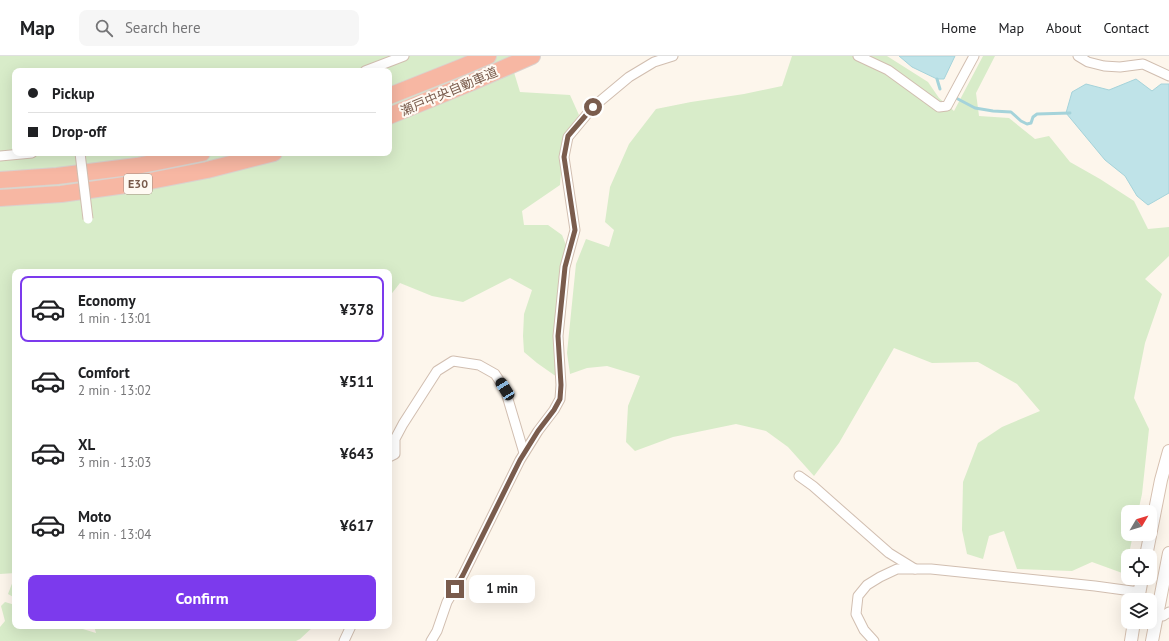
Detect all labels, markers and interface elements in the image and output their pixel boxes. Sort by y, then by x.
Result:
search box [79,10,359,46]
text: Map [20,16,55,40]
icon: search [93,17,115,39]
text: Search here [125,18,201,37]
text: Home [941,19,976,37]
text: Map [998,19,1024,37]
text: About [1046,19,1082,37]
text: Contact [1104,19,1149,37]
street label: 瀬戸中央自動車道 [398,63,500,120]
text: Pickup [52,84,95,103]
route start [584,98,602,116]
text: Drop-off [52,122,106,141]
road number: E30 [124,174,152,194]
icon: car [30,291,66,327]
text: Economy [78,291,136,310]
text: ¥378 [340,300,374,319]
text: 1 min · 13:01 [78,310,151,327]
icon: car [30,363,66,399]
text: Comfort [78,363,130,382]
text: ¥511 [340,372,374,391]
car [494,376,516,402]
text: 2 min · 13:02 [78,382,151,399]
icon: car [30,435,66,471]
text: XL [78,435,95,454]
text: ¥643 [340,444,374,463]
text: 3 min · 13:03 [78,454,151,471]
north arrow [1121,505,1157,541]
map controls [1121,505,1157,629]
icon: car [30,507,66,543]
text: Moto [78,507,111,526]
text: ¥617 [340,516,374,535]
text: 4 min · 13:04 [78,526,151,543]
button: locate [1121,549,1157,585]
button: Confirm [28,575,376,621]
callout: 1 min [469,575,535,603]
route end [446,580,464,598]
text: 1 min [486,580,518,597]
button: layers [1121,593,1157,629]

